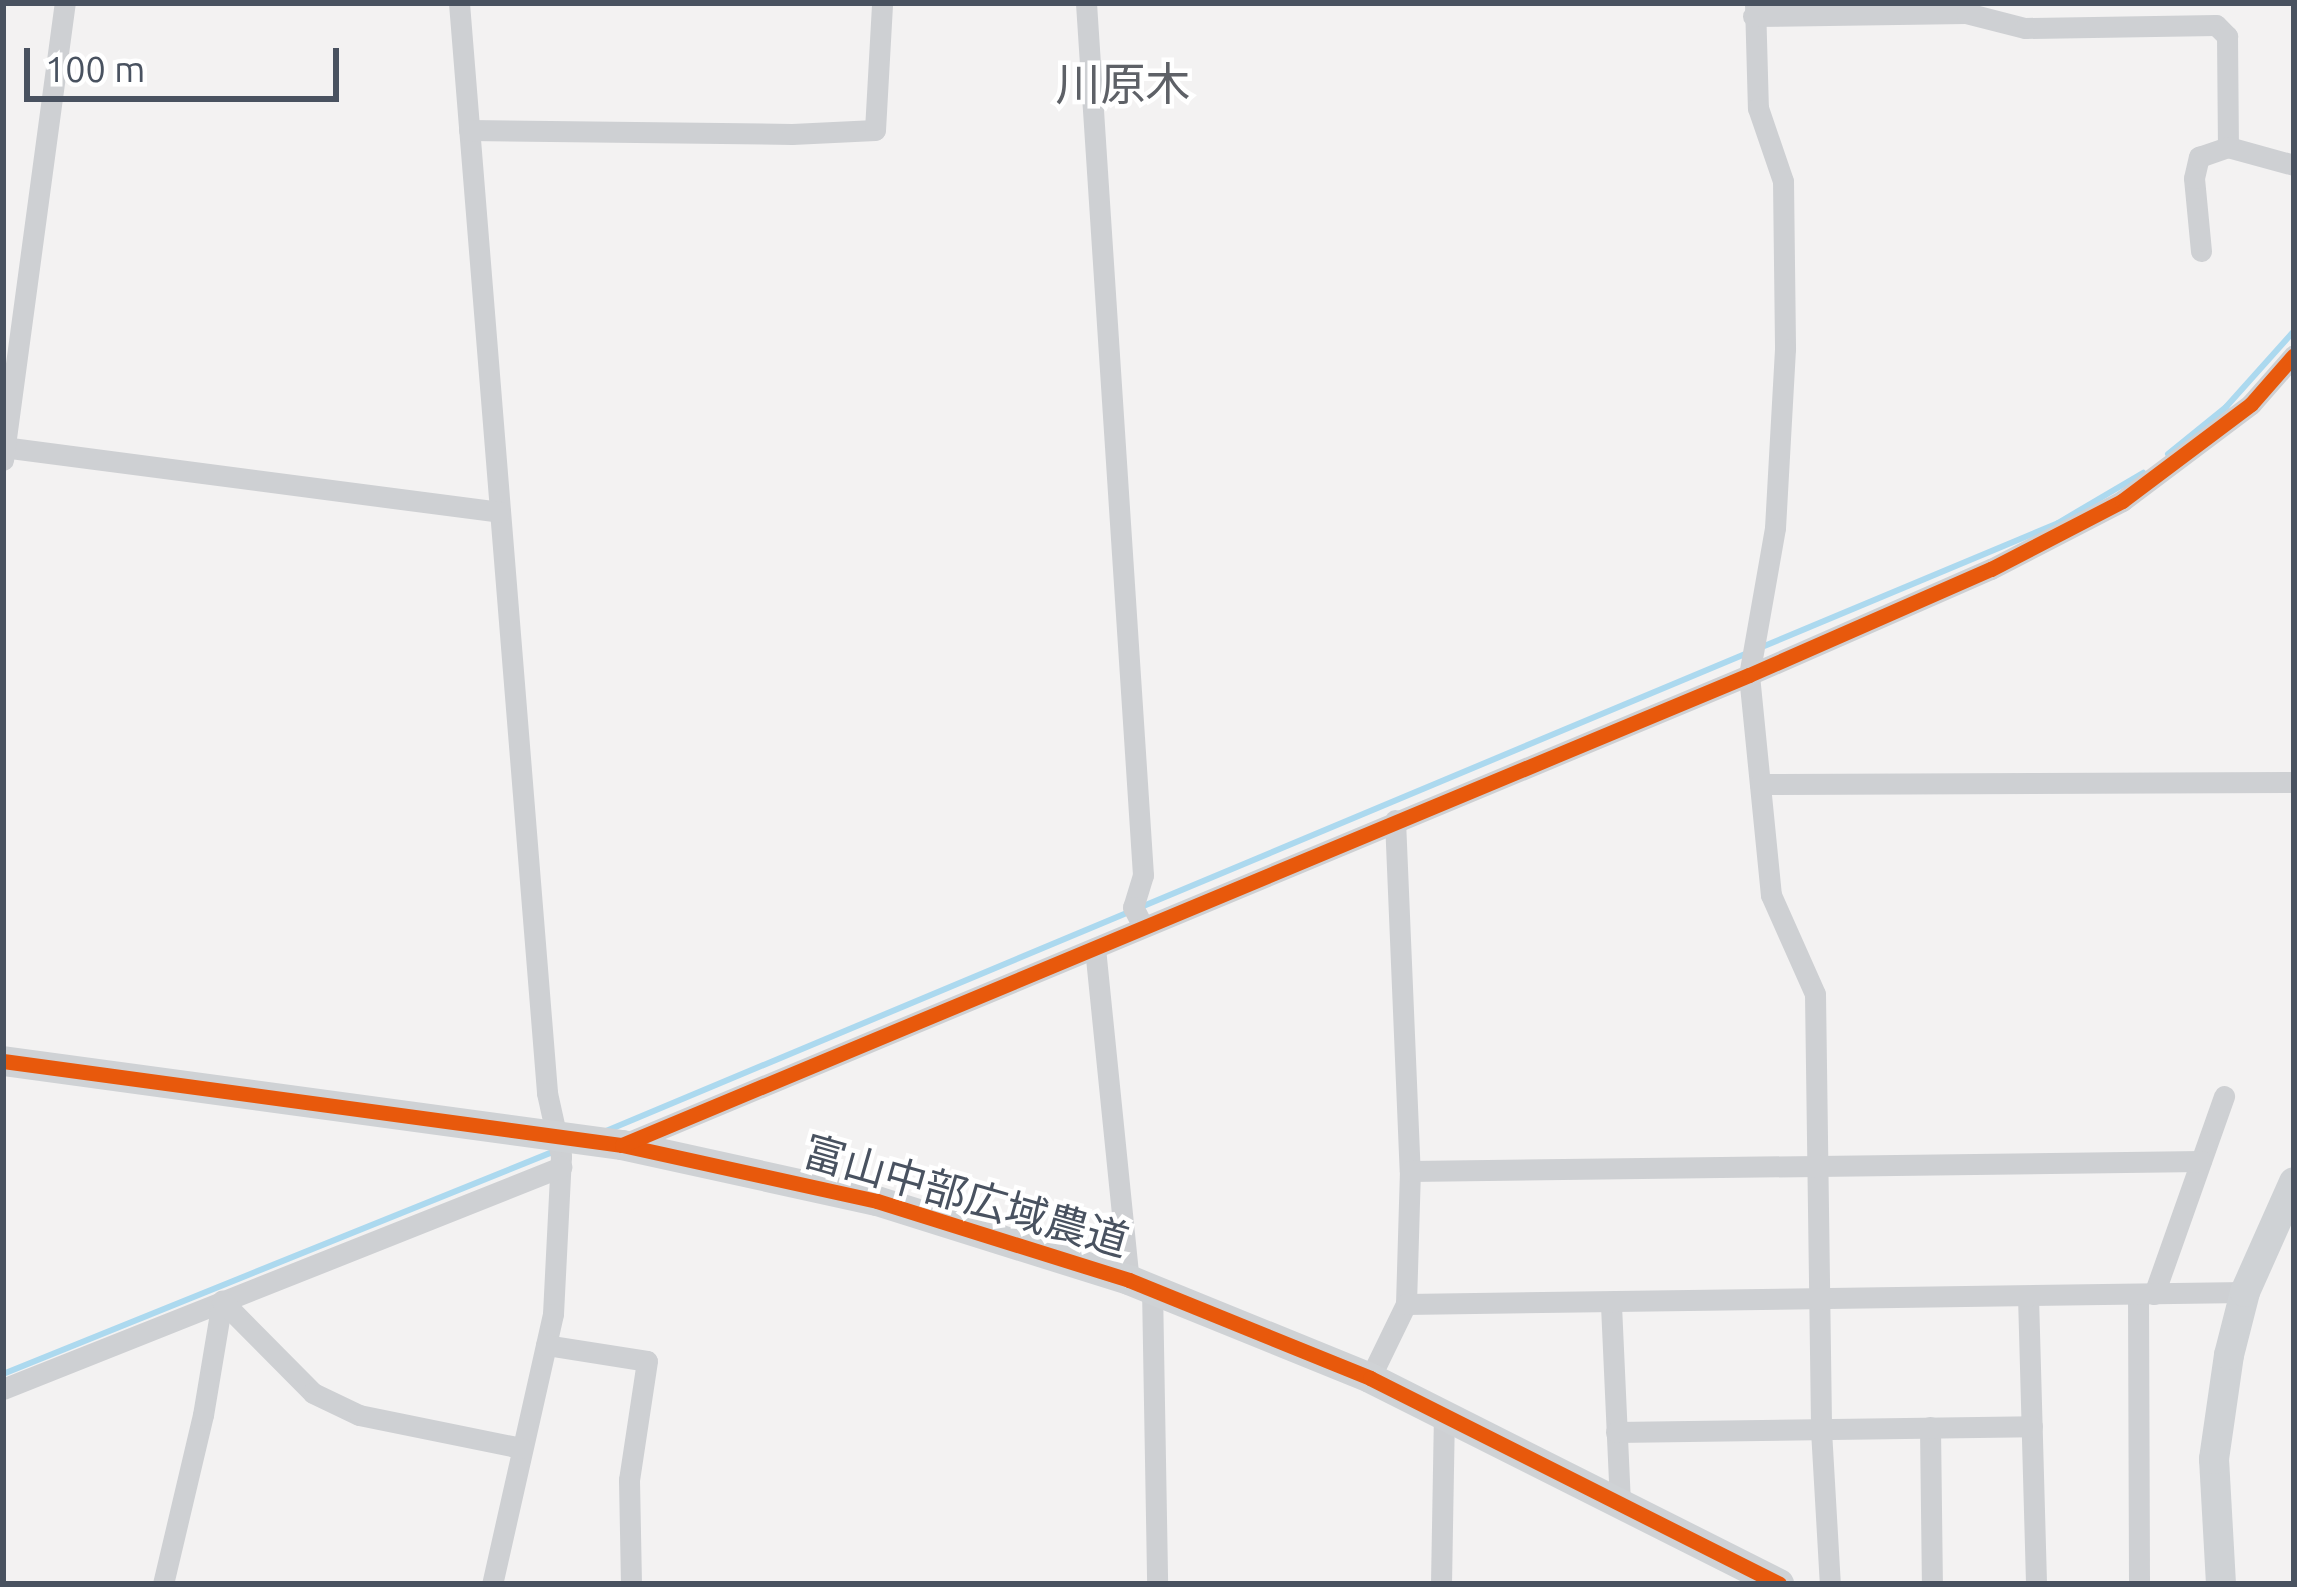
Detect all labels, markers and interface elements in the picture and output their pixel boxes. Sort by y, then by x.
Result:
scale bar [30,24,345,98]
text: 100 m [45,48,145,89]
district label: 川原木 [1056,57,1190,111]
street label: 富山中部広域農道 [798,1125,1134,1267]

